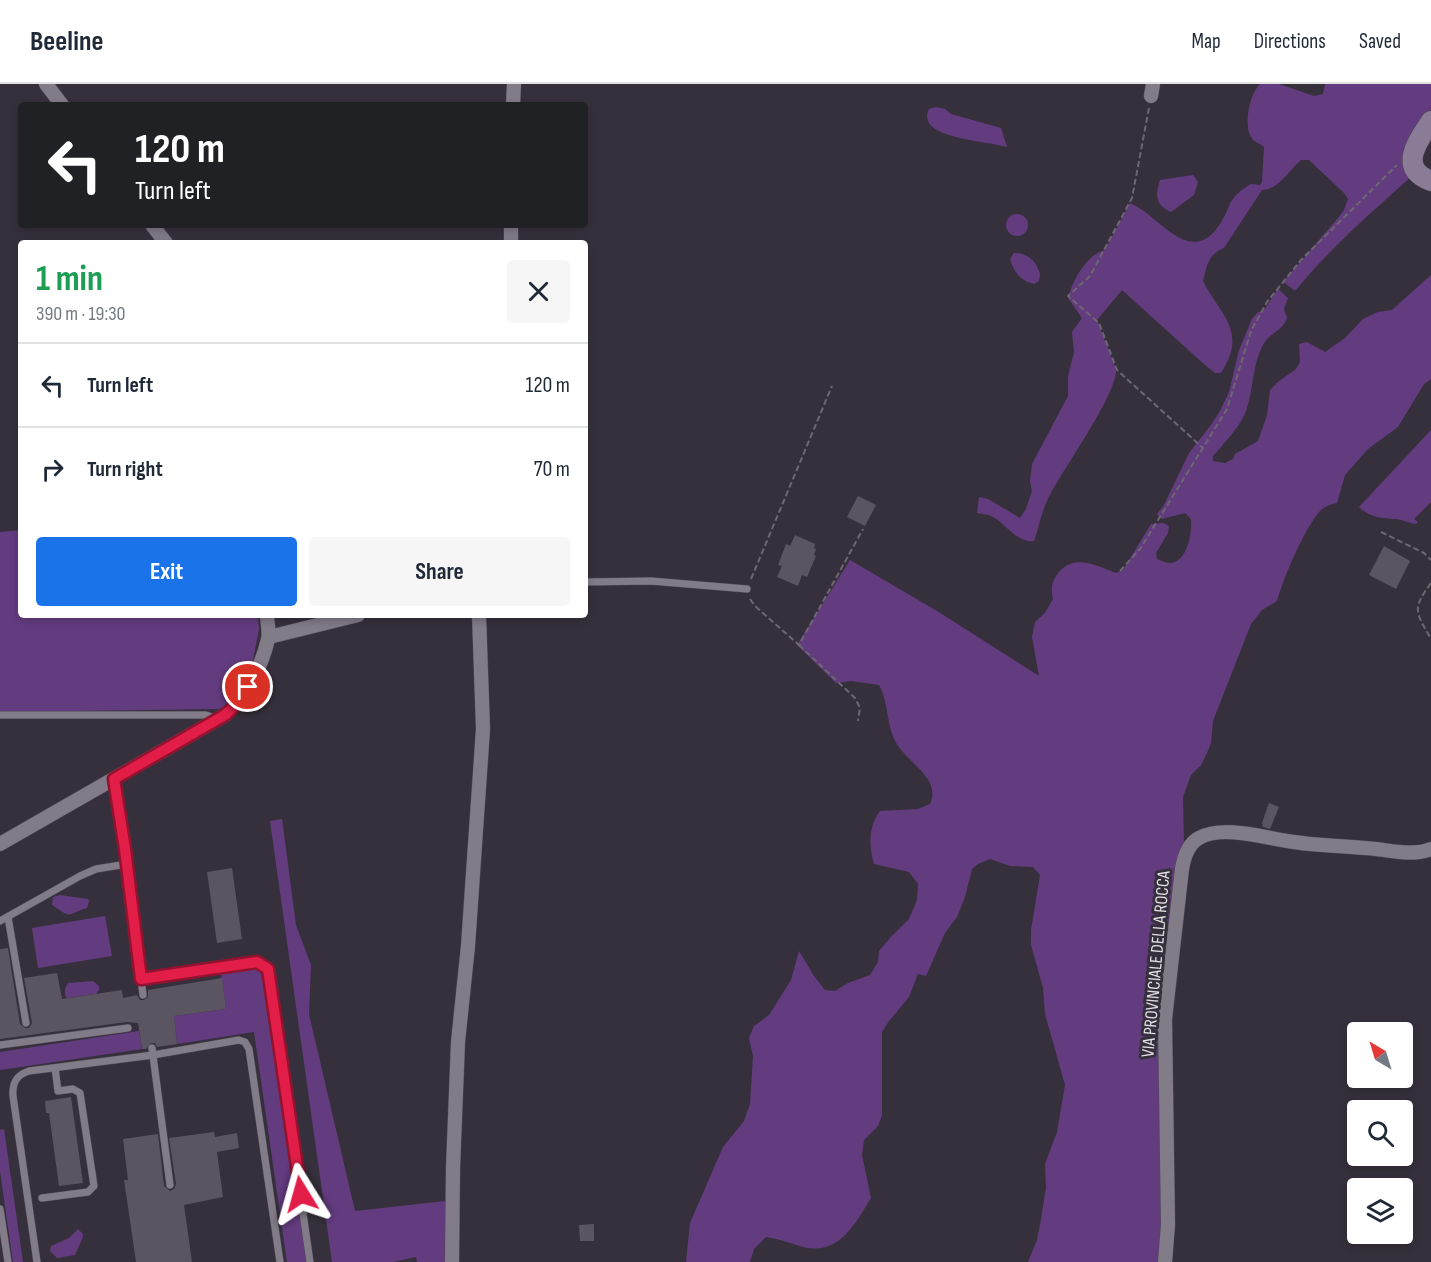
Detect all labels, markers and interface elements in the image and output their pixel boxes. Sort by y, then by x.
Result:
text: Beeline [30,25,103,58]
text: Map [1191,29,1221,54]
text: Directions [1254,29,1326,54]
text: Saved [1359,29,1401,54]
text: 120 m [135,124,225,175]
icon: left [36,126,114,204]
text: Turn left [135,175,211,207]
text: 1 min [36,258,103,301]
button: close [507,260,570,323]
text: 390 m · 19:30 [36,302,125,326]
icon: left [36,369,69,402]
text: Turn left [87,372,153,399]
text: 120 m [526,372,570,399]
icon: right [36,453,69,486]
text: Turn right [87,456,163,483]
text: 70 m [534,456,570,483]
button: Exit [36,537,297,606]
button: Share [309,537,570,606]
pin [222,661,273,712]
icon: arrive [231,670,264,703]
street label: VIA PROVINCIALE DELLA ROCCA [1137,870,1175,1058]
north arrow [1347,1022,1413,1088]
map controls [1347,1022,1413,1244]
button: search [1347,1100,1413,1166]
position arrow [269,1162,333,1226]
button: layers [1347,1178,1413,1244]

